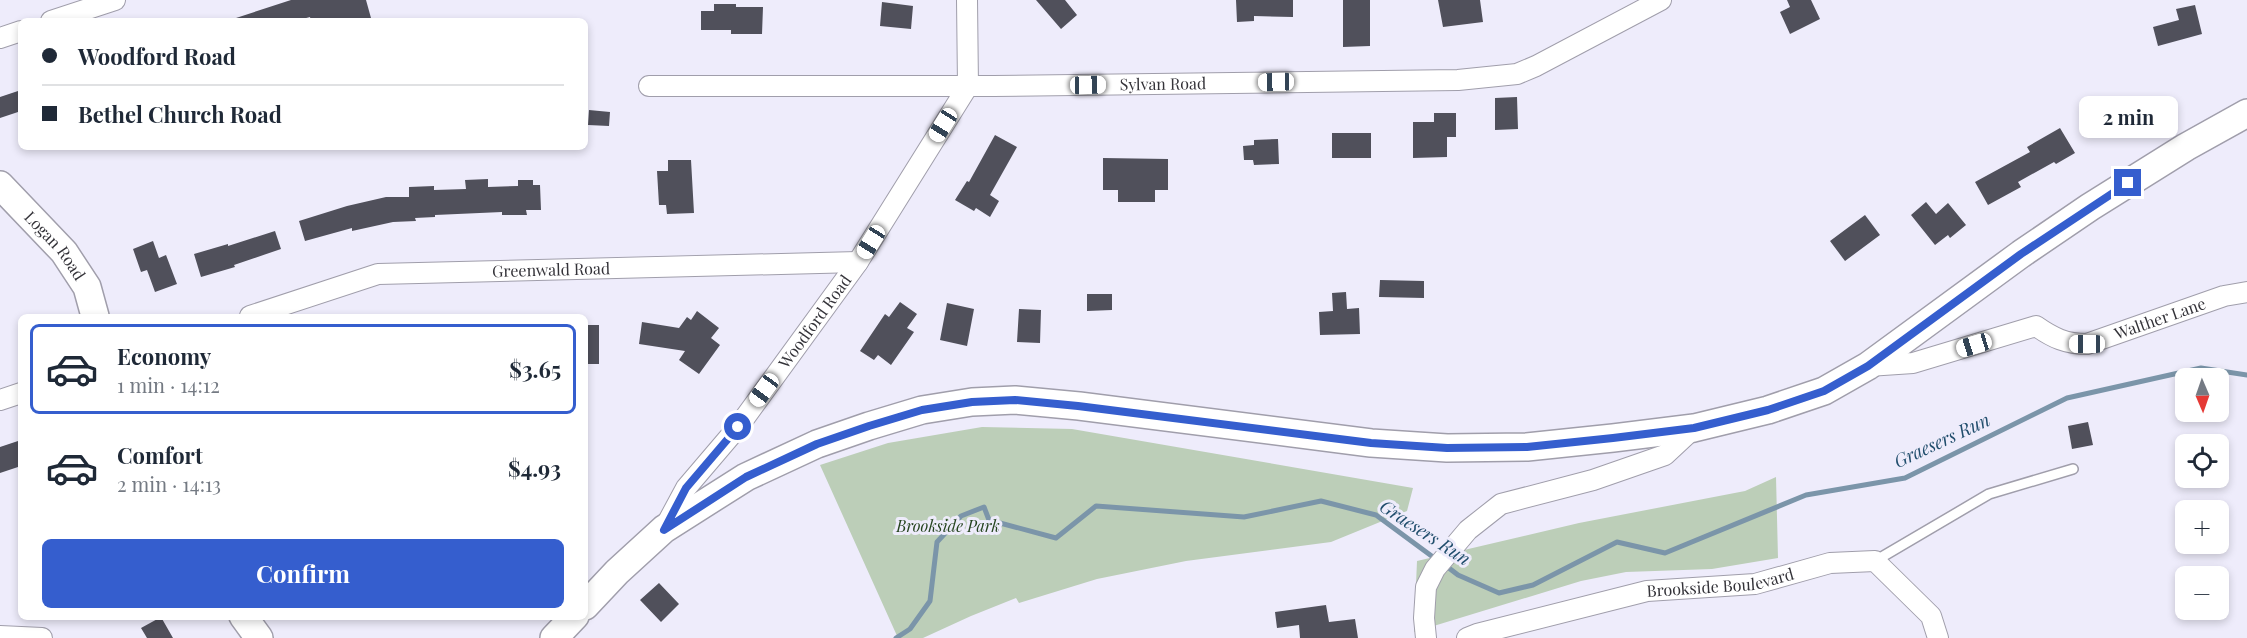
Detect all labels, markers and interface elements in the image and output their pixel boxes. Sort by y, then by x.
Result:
text: Woodford Road [78,41,236,71]
street label: Sylvan Road [1120,72,1206,94]
car [1258,73,1294,91]
car [1070,76,1106,94]
callout: 2 min [2078,96,2178,138]
text: Bethel Church Road [78,99,282,129]
text: 2 min [2103,103,2154,130]
car [926,105,960,145]
route end [2114,169,2141,196]
street label: Logan Road [20,206,91,284]
car [854,222,888,262]
street label: Greenwald Road [492,257,610,281]
street label: Woodford Road [773,270,855,373]
street label: Walther Lane [2110,292,2208,344]
car [1954,331,1994,359]
car [2069,335,2105,353]
text: Economy [117,341,211,371]
icon: car [45,342,99,396]
text: $3.65 [509,354,561,384]
north arrow [2175,368,2229,422]
map controls [2175,368,2229,620]
car [746,370,782,410]
text: 1 min · 14:12 [117,371,220,398]
water label: Graesers Run [1890,407,1994,473]
route start [724,413,751,440]
button: locate [2175,434,2229,488]
text: Comfort [117,440,203,470]
icon: car [45,441,99,495]
text: $4.93 [508,453,561,483]
text: 2 min · 14:13 [117,470,221,497]
water label: Graesers Run [1376,494,1475,570]
button: + [2175,500,2229,554]
park label: Brookside Park [895,515,1000,536]
button: Confirm [42,539,564,608]
street label: Brookside Boulevard [1646,563,1796,601]
button: − [2175,566,2229,620]

